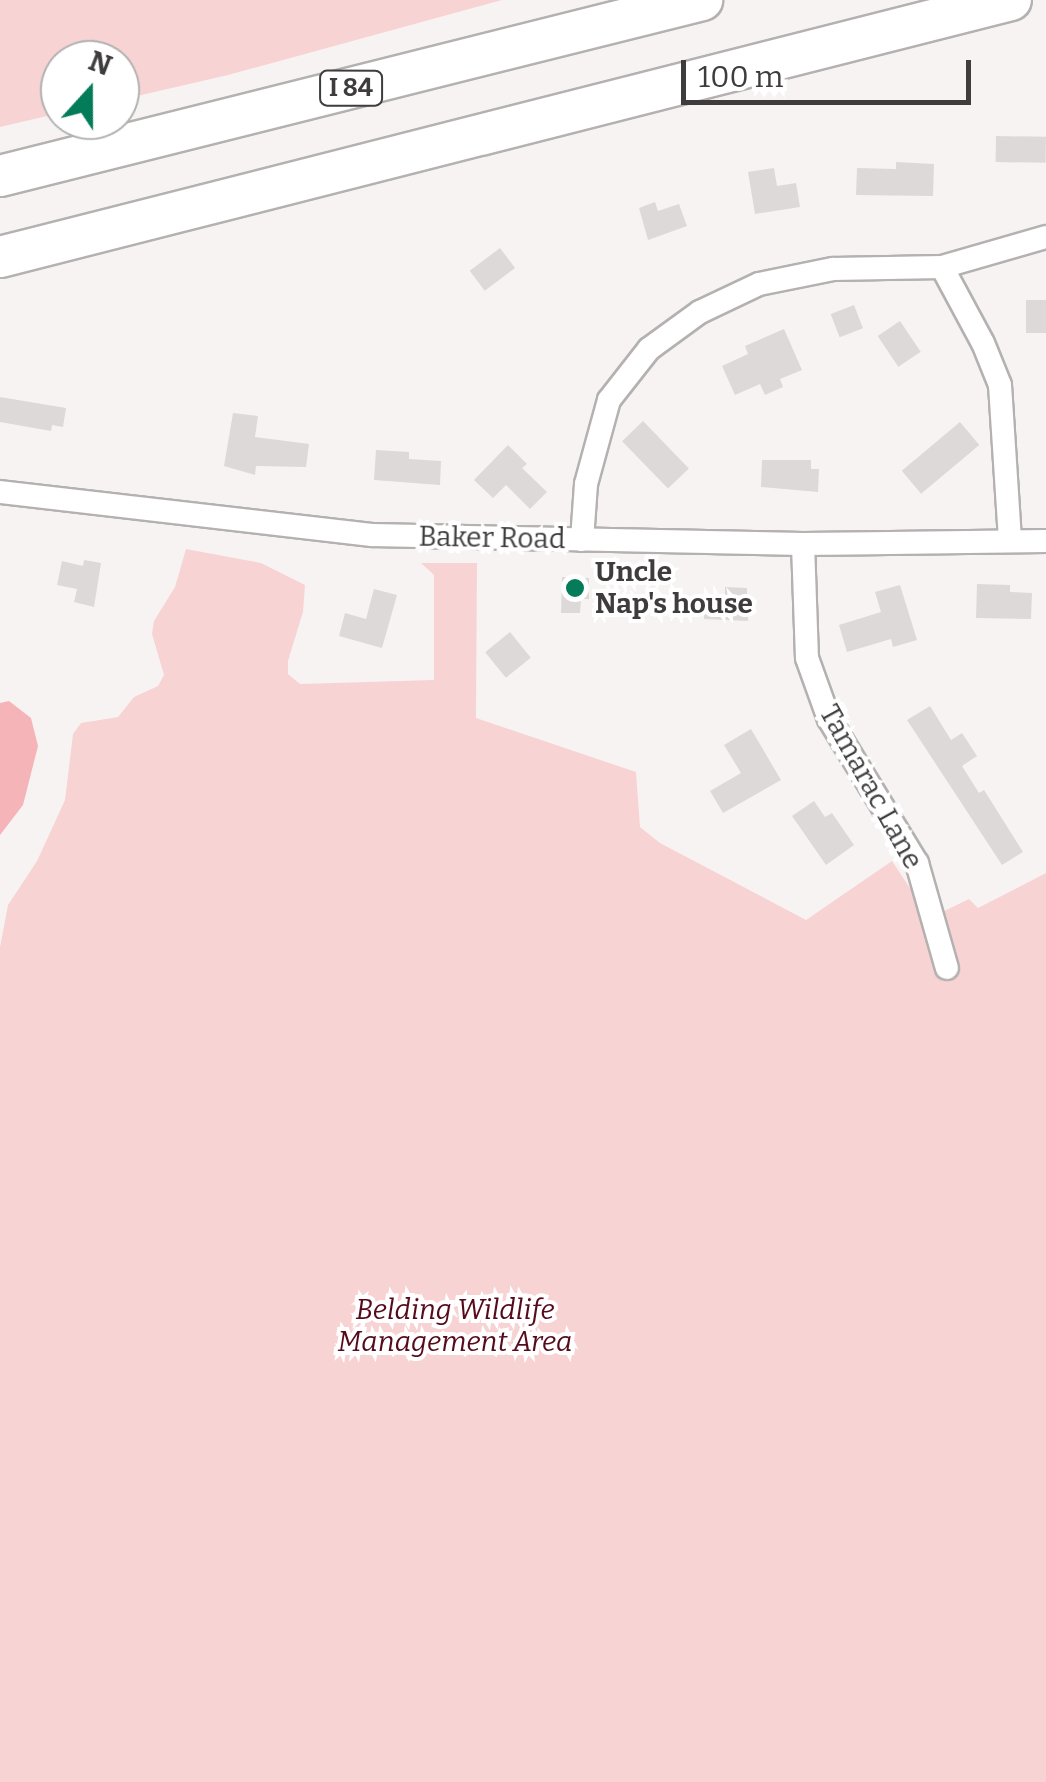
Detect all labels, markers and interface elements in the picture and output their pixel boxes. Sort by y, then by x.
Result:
north arrow [40,40,140,140]
scale bar [686,40,976,102]
text: N [84,44,116,83]
text: 100 m [698,59,783,95]
road number: I 84 [318,68,384,108]
street label: Baker Road [418,520,566,556]
place label: Uncle Nap's house [595,555,753,621]
marker: Uncle Nap's house [564,577,586,599]
street label: Tamarac Lane [812,699,930,875]
park label: Belding Wildlife Management Area [338,1293,572,1359]

